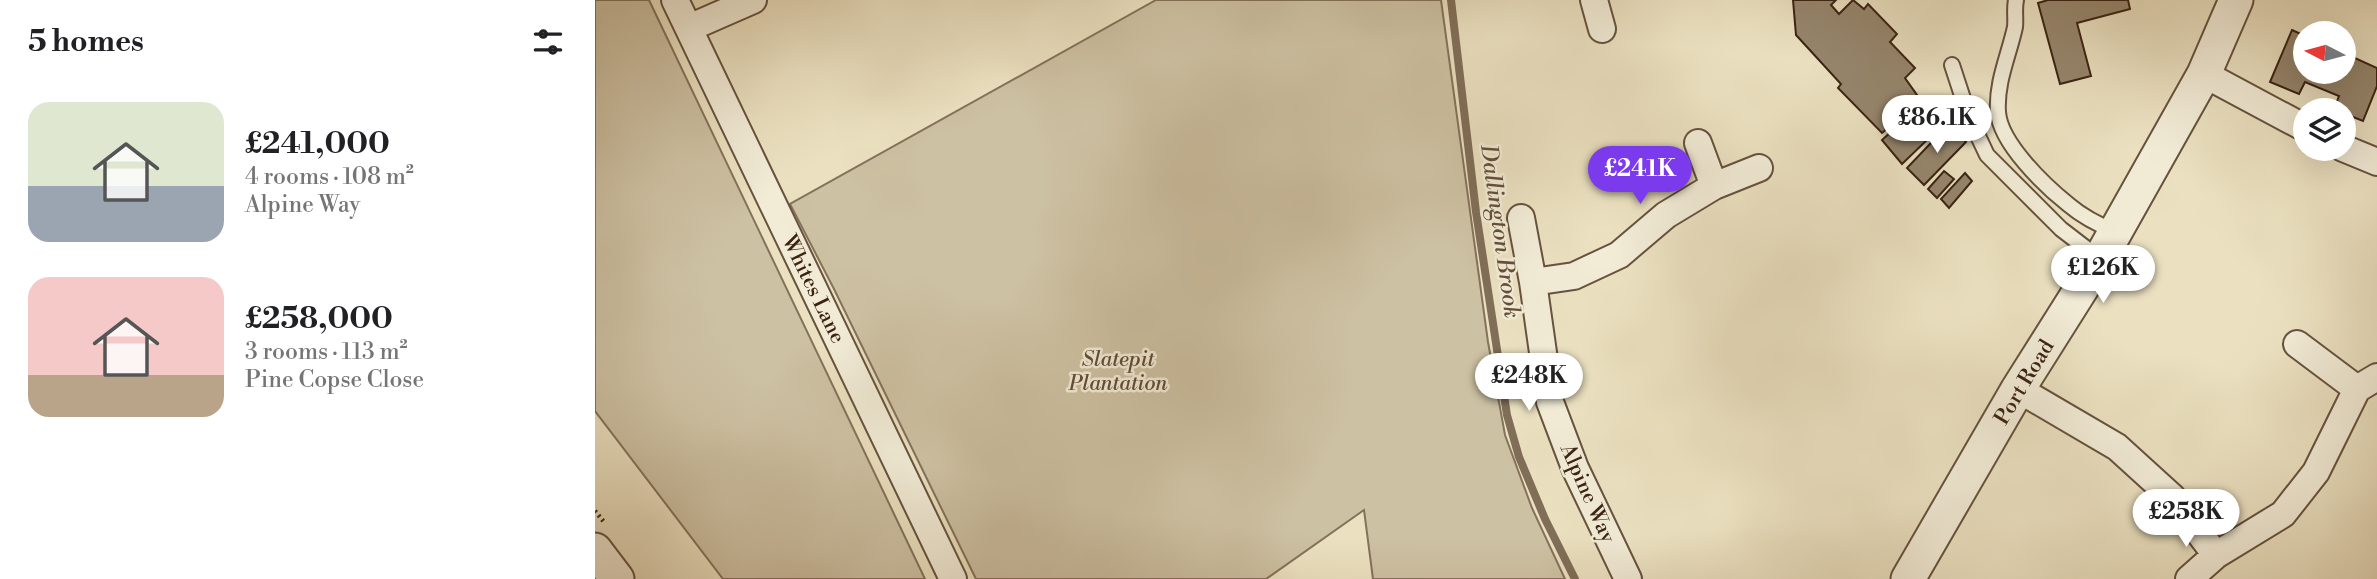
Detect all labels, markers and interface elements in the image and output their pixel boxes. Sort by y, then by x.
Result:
north arrow [2293,21,2355,84]
map controls [2293,21,2356,161]
text: 5 homes [28,23,144,61]
icon: filters [529,23,567,61]
pin: £86.1K [1880,96,1994,155]
button: layers [2293,98,2356,161]
text: £86.1K [1898,104,1976,132]
text: £241,000 [245,125,390,163]
icon: home [84,130,168,214]
water label: Dallington Brook [1474,141,1526,320]
pin: £241K [1591,146,1689,206]
text: £241K [1604,155,1676,183]
text: 4 rooms · 108 m² [245,163,414,191]
text: Alpine Way [245,191,361,219]
street label: Whites Lane [775,230,850,348]
pin: £126K [2054,246,2152,305]
text: £126K [2067,254,2139,282]
text: £258,000 [245,300,393,338]
icon: home [84,305,168,389]
street label: Port Road [1989,335,2060,430]
text: 3 rooms · 113 m² [245,338,408,366]
park label: Slatepit Plantation [1068,347,1167,397]
pin: £248K [1480,354,1578,413]
text: £248K [1491,362,1567,390]
text: Pine Copse Close [245,366,424,394]
street label: Alpine Way [1553,439,1621,548]
pin: £258K [2137,490,2235,549]
text: £258K [2149,498,2223,526]

